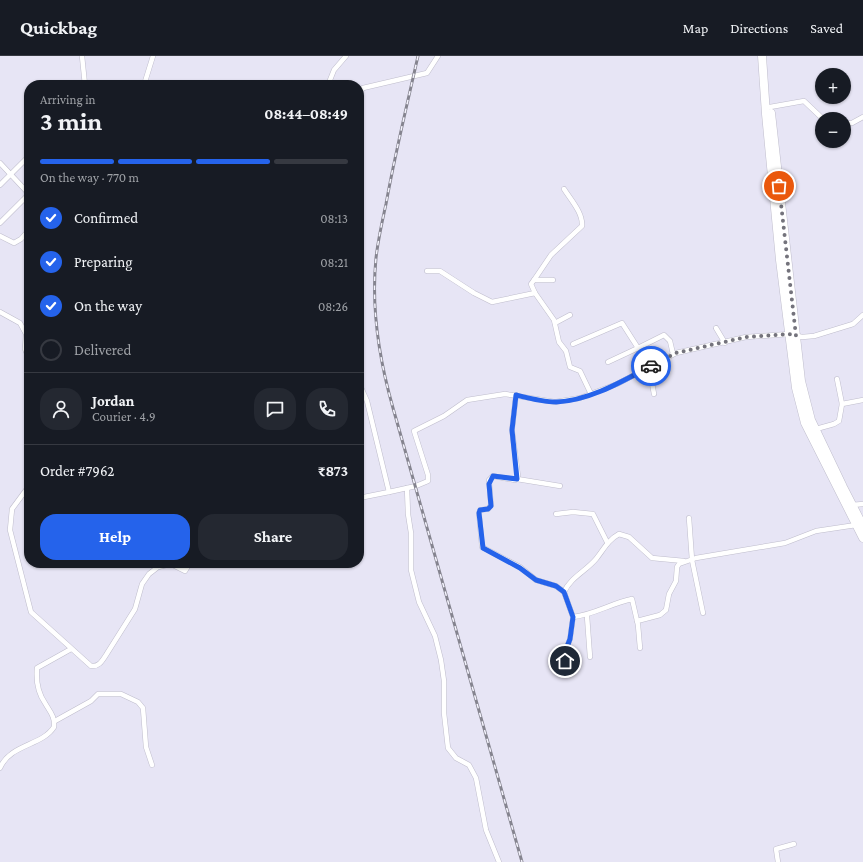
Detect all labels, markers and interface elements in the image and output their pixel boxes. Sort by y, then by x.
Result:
text: Quickbag [20,17,97,38]
text: Map [683,20,708,36]
text: Directions [730,20,788,36]
text: Saved [810,20,843,36]
map controls [815,68,851,148]
button: + [815,68,851,104]
text: Arriving in [40,92,96,107]
text: 08:44–08:49 [264,106,348,122]
text: 3 min [40,107,102,136]
button: − [815,112,851,148]
pin [762,169,796,203]
text: On the way · 770 m [40,170,139,185]
icon: bag [768,175,790,197]
icon: check [40,207,62,229]
text: Confirmed [74,210,138,226]
text: 08:13 [320,211,348,226]
icon: check [40,251,62,273]
text: Preparing [74,254,133,270]
text: 08:21 [320,255,348,270]
icon: check [40,295,62,317]
text: On the way [74,298,142,314]
text: 08:26 [318,299,348,314]
text: Delivered [74,342,131,358]
courier [631,346,671,386]
icon: car [640,355,662,377]
button: person [40,388,82,430]
button: chat [254,388,296,430]
button: phone [306,388,348,430]
text: Jordan [92,393,134,409]
text: Courier · 4.9 [92,409,156,424]
text: Order #7962 [40,463,114,479]
text: ₹873 [318,463,348,479]
button: Help [40,514,190,560]
button: Share [198,514,348,560]
pin [548,644,582,678]
icon: home [554,650,576,672]

